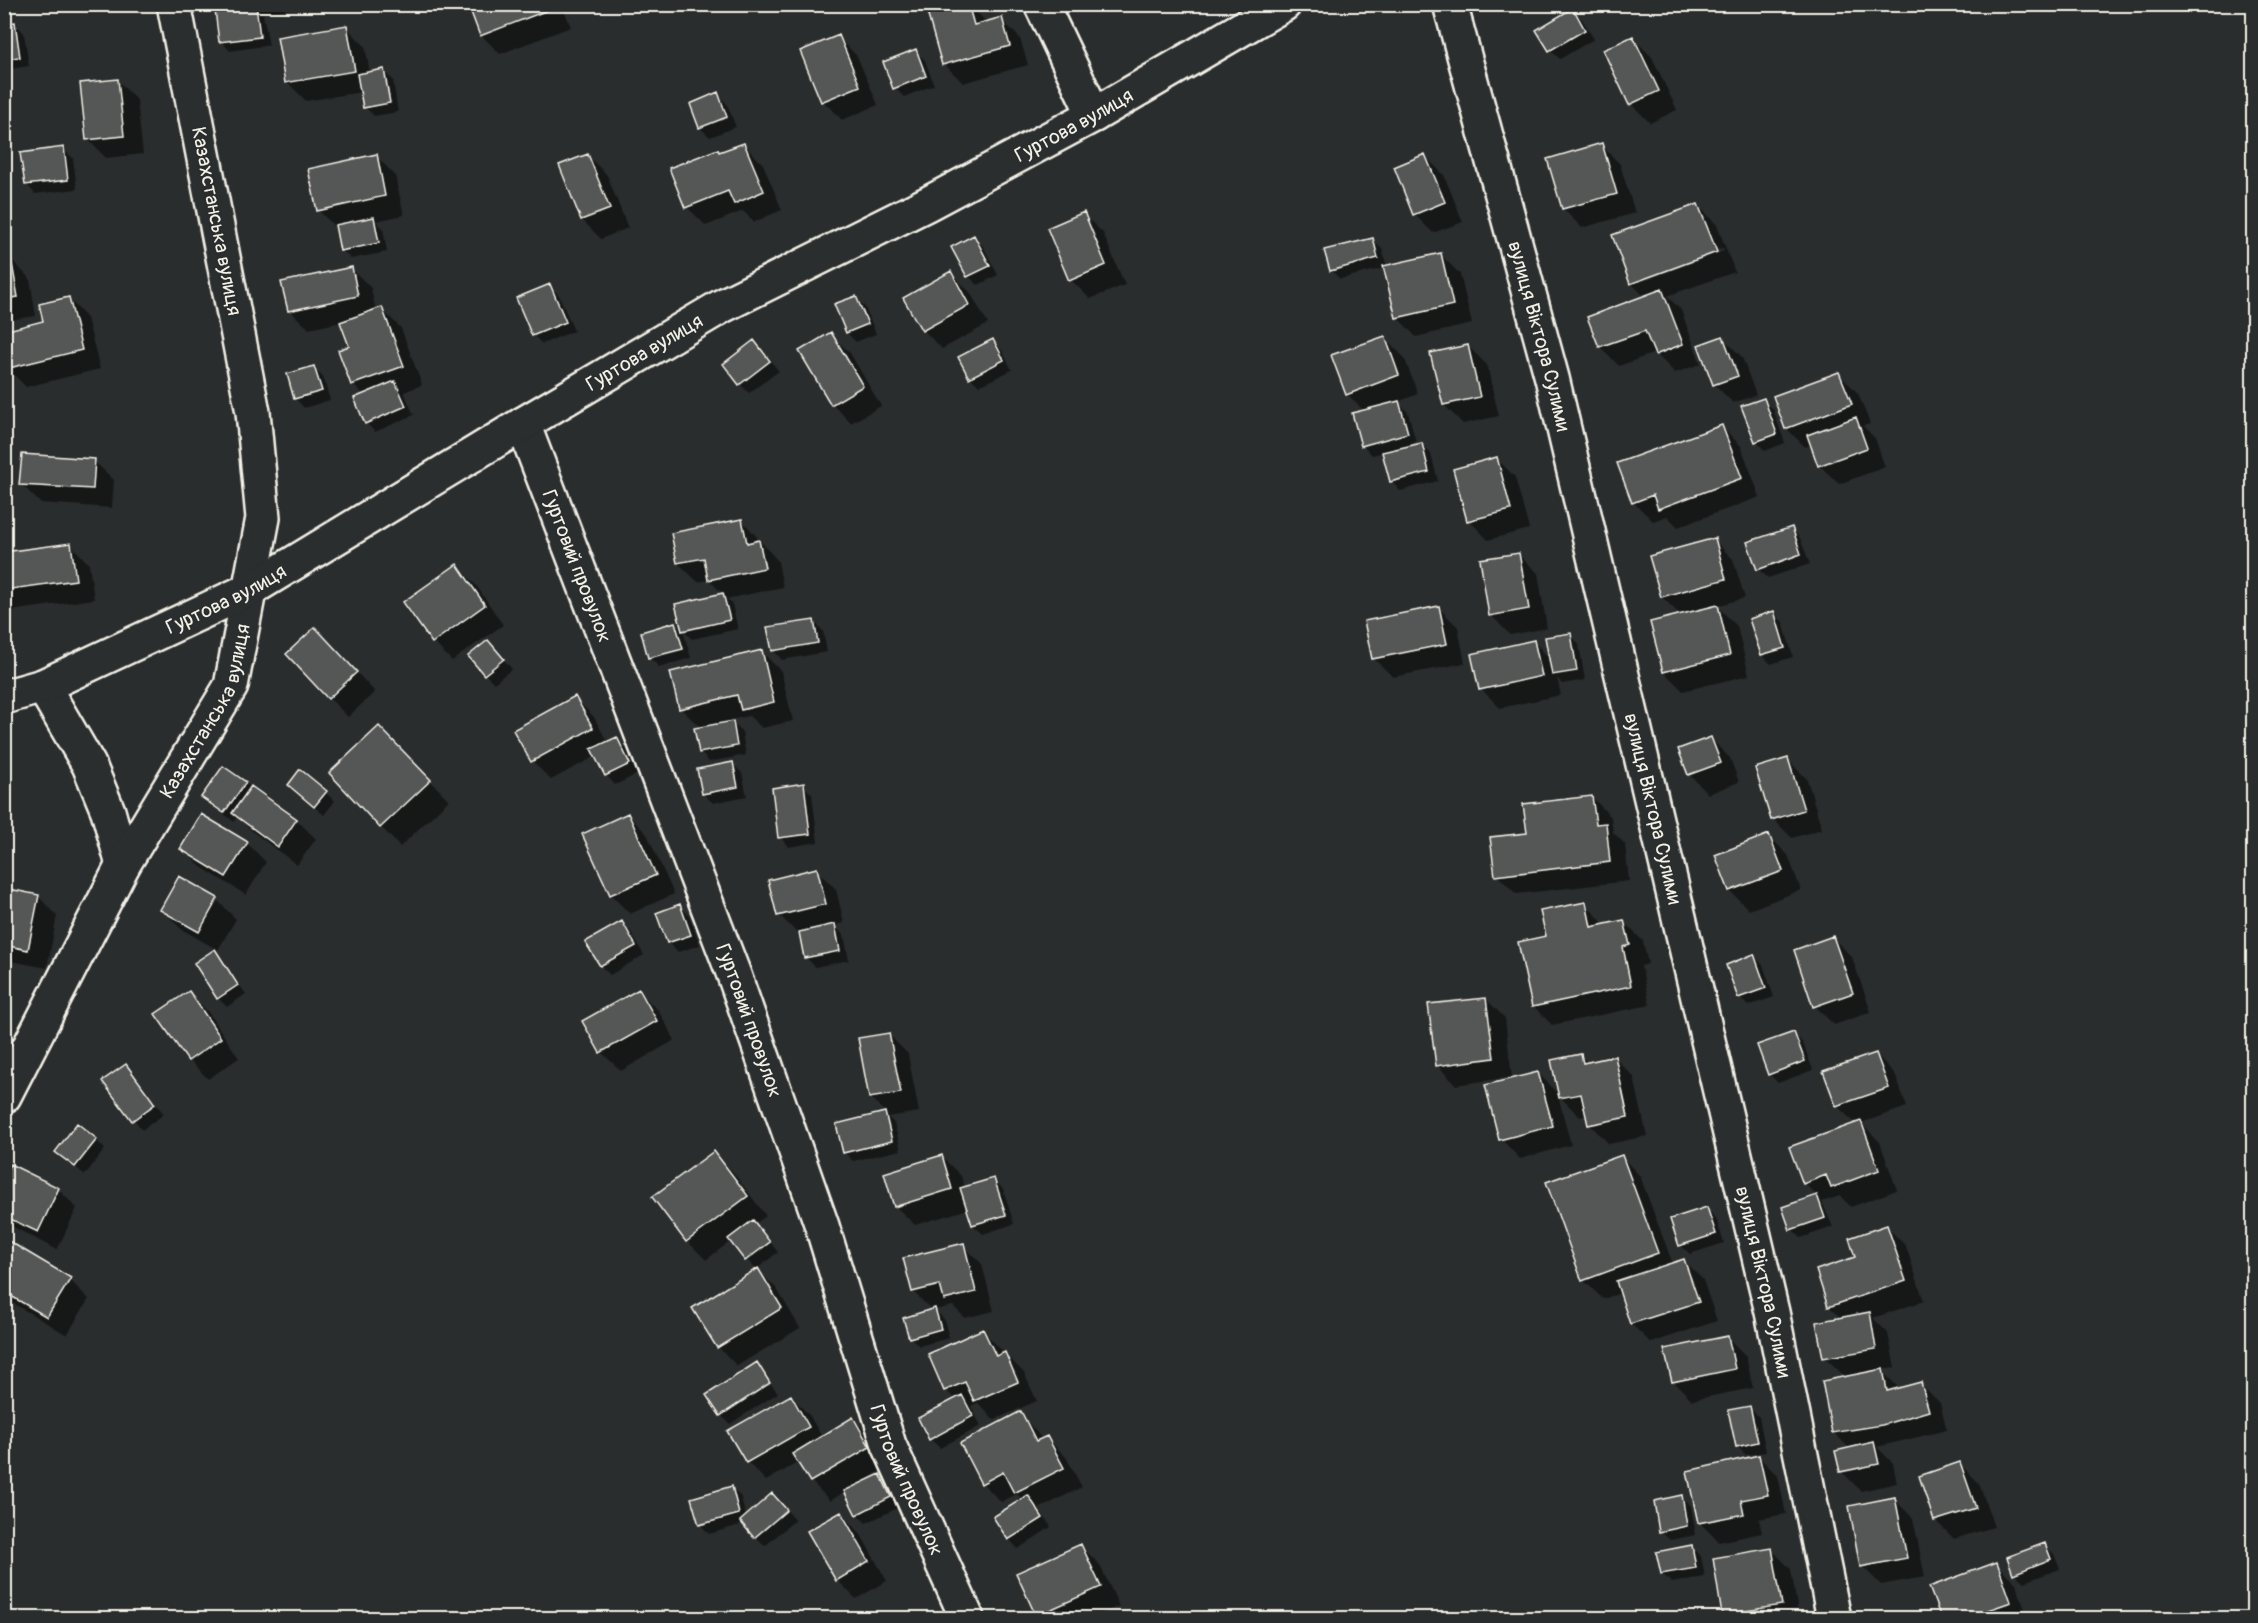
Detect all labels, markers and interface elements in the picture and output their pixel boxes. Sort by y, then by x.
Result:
street label: Гуртова вулиця [1010,83,1138,168]
street label: Казахстанська вулиця [186,125,247,318]
street label: вулиця Віктора Сулими [1502,238,1576,434]
street label: Гуртова вулиця [581,308,707,397]
street label: Гуртовий провулок [536,486,617,646]
street label: Гуртова вулиця [162,559,291,640]
street label: Казахстанська вулиця [154,622,256,803]
street label: вулиця Віктора Сулими [1618,711,1688,907]
street label: Гуртовий провулок [710,940,788,1101]
street label: вулиця Віктора Сулими [1730,1184,1797,1380]
street label: Гуртовий провулок [864,1402,949,1559]

